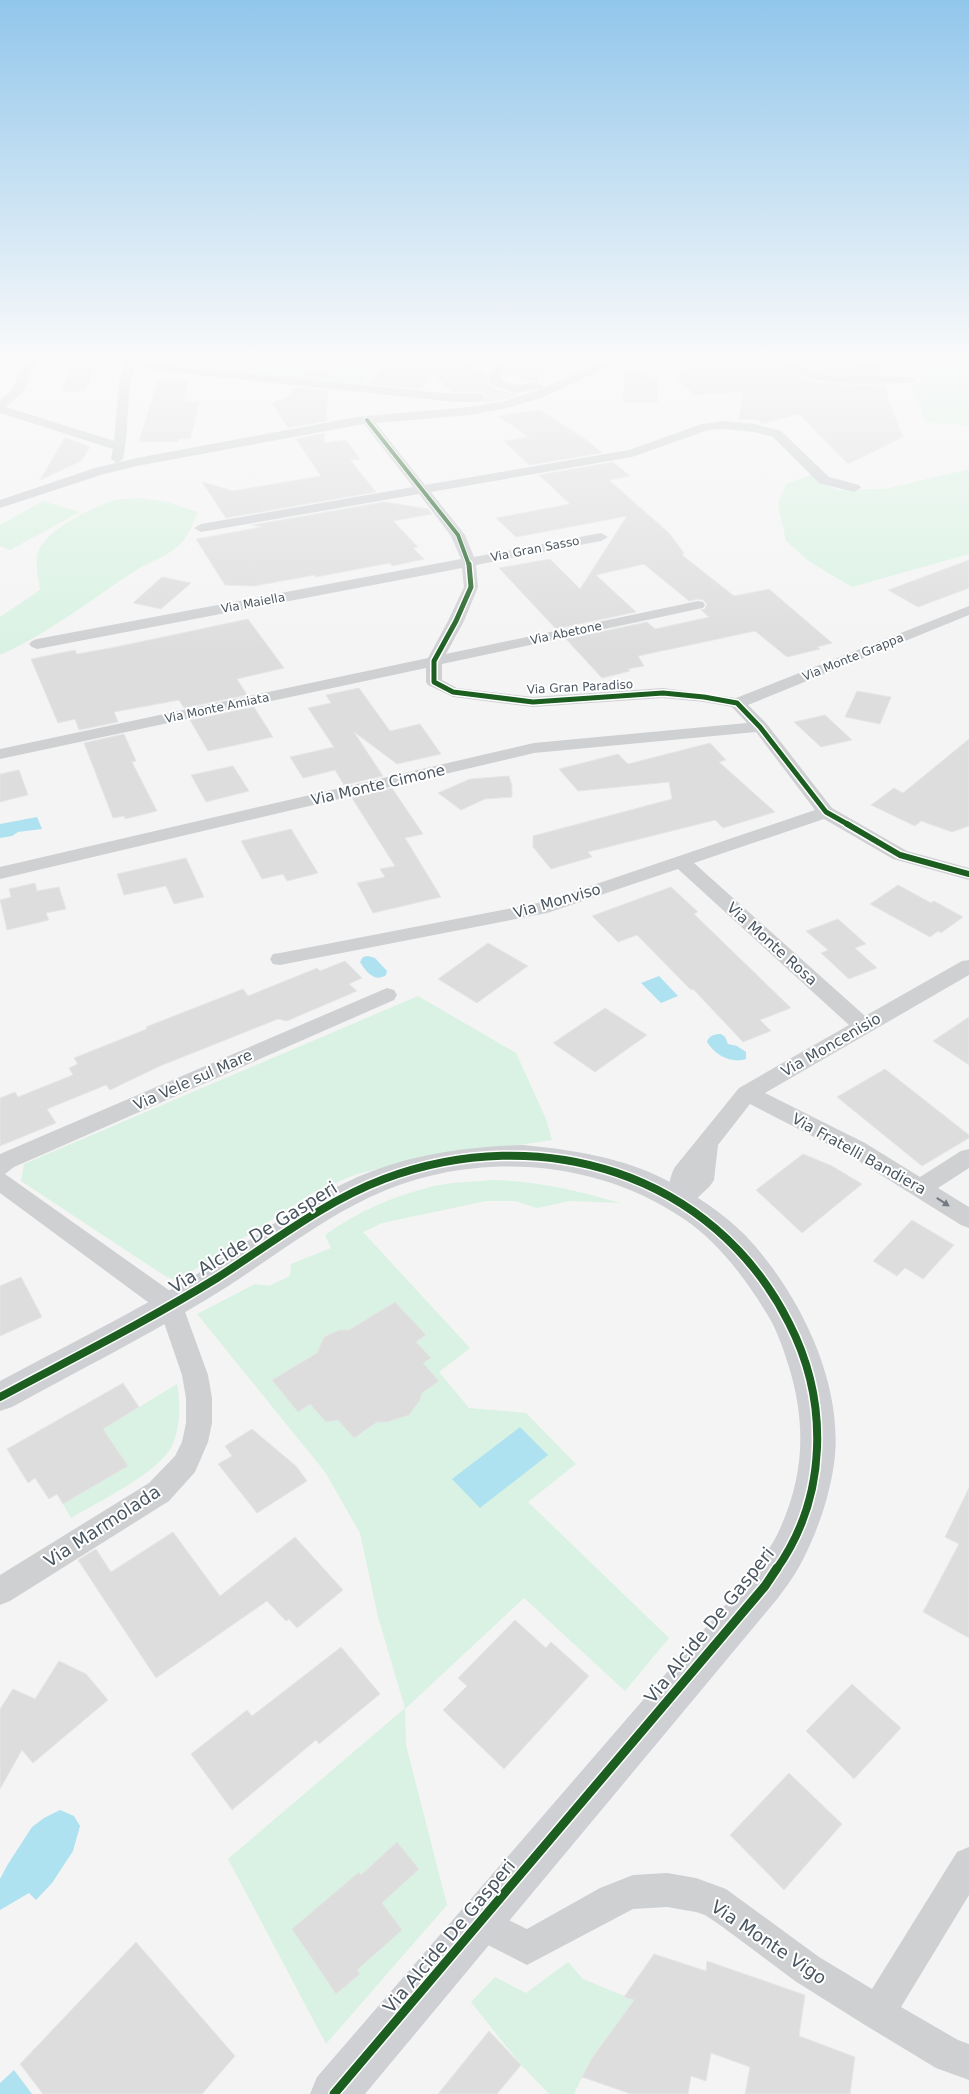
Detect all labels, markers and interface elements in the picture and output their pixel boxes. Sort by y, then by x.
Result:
street label: Via Gran Sasso [489,534,581,564]
street label: Via Maiella [220,590,286,616]
street label: Via Abetone [529,619,603,647]
street label: Via Monte Grappa [800,630,906,684]
street label: Via Gran Paradiso [527,677,633,697]
street label: Via Monte Amiata [164,690,270,726]
street label: Via Monte Cimone [309,761,447,809]
street label: Via Monviso [511,880,603,922]
street label: Via Monte Rosa [723,899,821,989]
street label: Via Moncenisio [778,1009,884,1081]
street label: Via Vele sul Mare [131,1046,255,1114]
street label: Via Fratelli Bandiera [789,1110,929,1198]
street label: Via Alcide De Gasperi [165,1177,341,1297]
one-way arrow [936,1197,949,1206]
street label: Via Marmolada [40,1481,164,1571]
street label: Via Alcide De Gasperi [640,1543,778,1707]
street label: Via Alcide De Gasperi [379,1855,519,2017]
street label: Via Monte Vigo [707,1896,831,1988]

